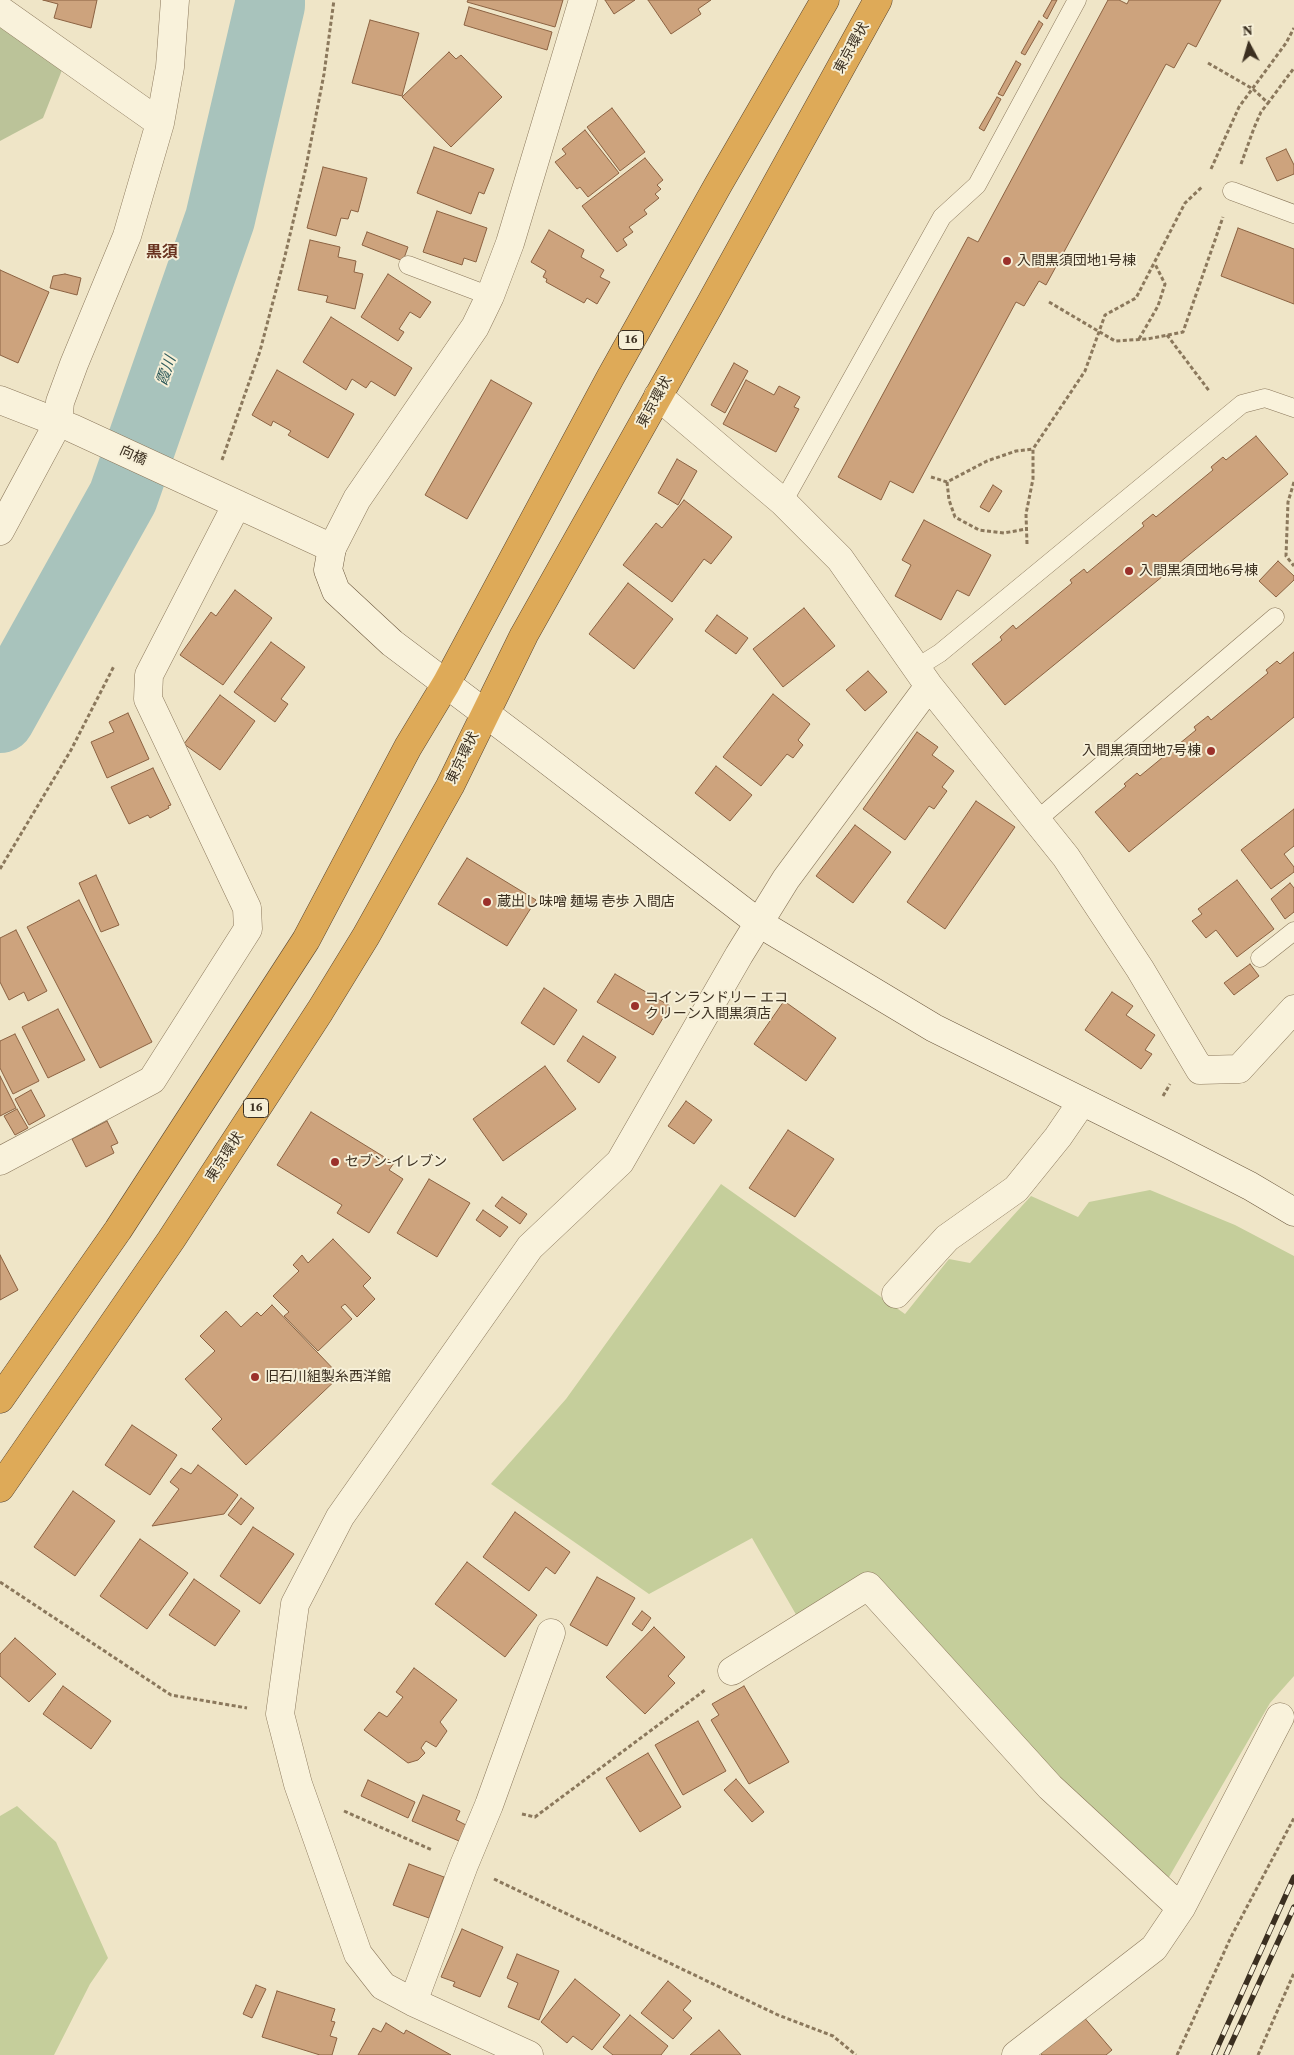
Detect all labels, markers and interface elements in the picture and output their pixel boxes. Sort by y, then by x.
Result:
street label: 東京環状 [831,19,873,77]
north arrow [1224,20,1274,70]
text: N [1241,20,1254,41]
district label: 黒須 [146,243,178,263]
place label: 入間黒須団地1号棟 [1017,253,1136,269]
marker: 入間黒須団地1号棟 [1001,255,1013,267]
road number: 16 [618,330,644,350]
water label: 霞川 [154,354,180,388]
street label: 東京環状 [634,373,676,431]
street label: 向橋 [117,443,149,469]
place label: 入間黒須団地6号棟 [1139,563,1258,579]
marker: 入間黒須団地6号棟 [1123,565,1135,577]
street label: 東京環状 [443,729,483,787]
place label: 入間黒須団地7号棟 [1082,743,1201,759]
marker: 入間黒須団地7号棟 [1205,745,1217,757]
place label: 蔵出し味噌 麺場 壱歩 入間店 [497,894,675,910]
marker: 蔵出し味噌 麺場 壱歩 入間店 [481,896,493,908]
place label: コインランドリー エコ クリーン入間黒須店 [645,990,788,1022]
marker: コインランドリー エコ クリーン入間黒須店 [629,1000,641,1012]
road number: 16 [244,1098,268,1118]
street label: 東京環状 [203,1129,247,1185]
place label: セブン-イレブン [345,1154,447,1170]
marker: セブン-イレブン [329,1156,341,1168]
place label: 旧石川組製糸西洋館 [265,1369,391,1385]
marker: 旧石川組製糸西洋館 [249,1371,261,1383]

